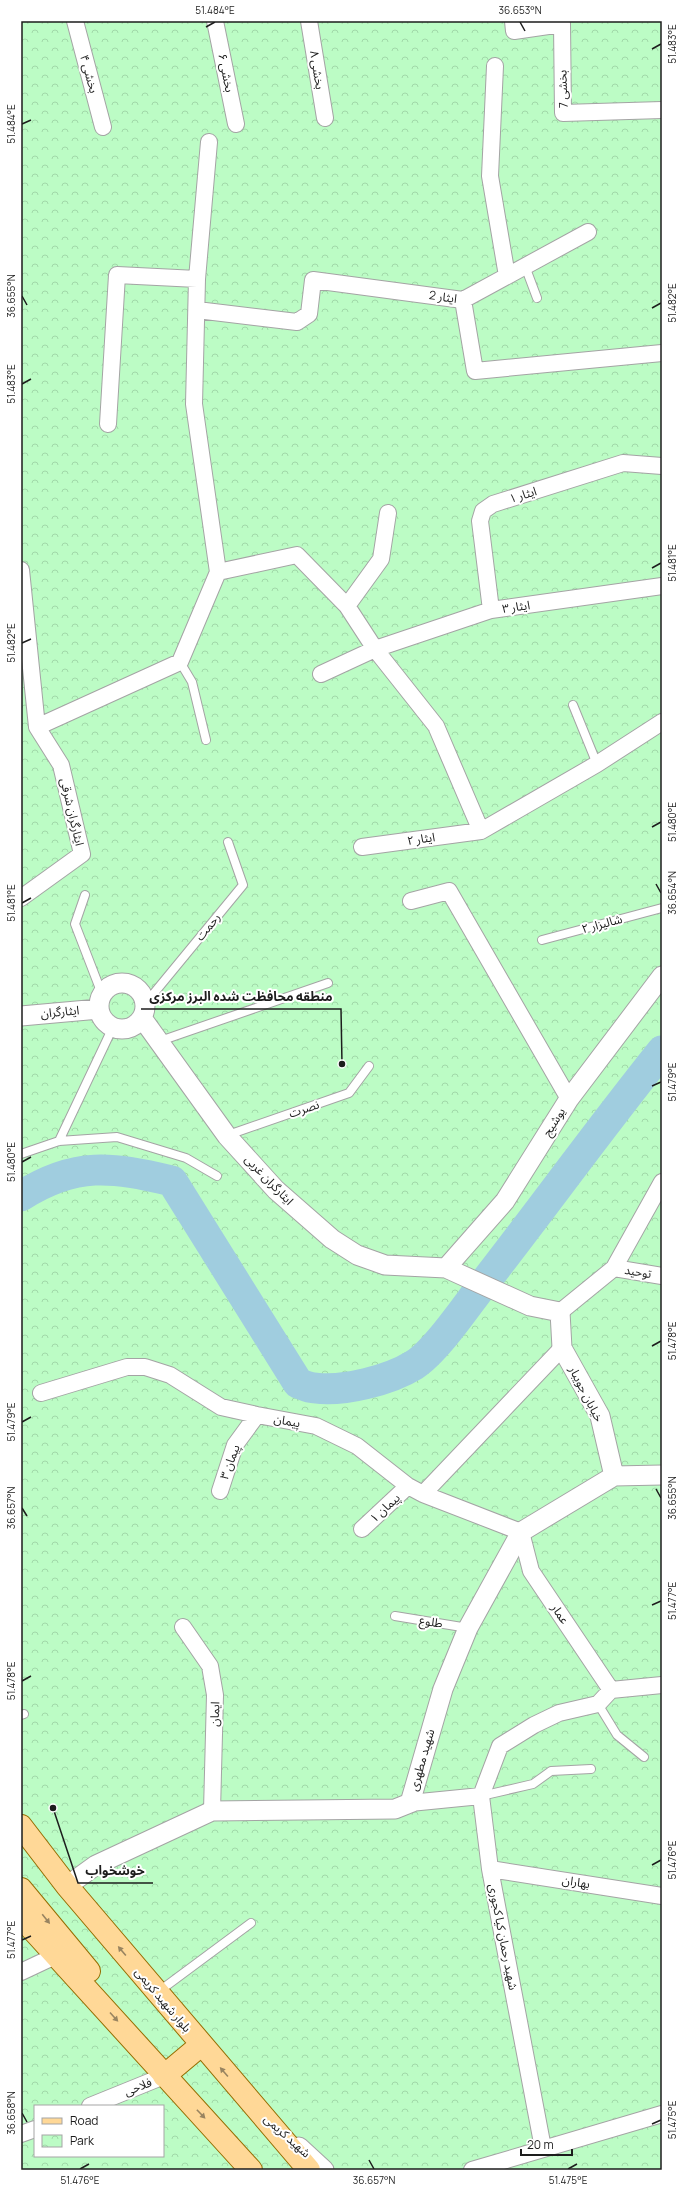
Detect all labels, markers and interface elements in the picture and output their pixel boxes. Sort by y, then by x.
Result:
text: 51.484°E [195,3,235,17]
text: 36.653°N [498,3,542,17]
text: 51.483°E [665,24,679,64]
street label: بخشی ۸ [306,49,329,91]
street label: بخشی ۶ [214,52,239,94]
street label: بخشی ۴ [76,53,103,95]
street label: بخشی 7 [553,70,572,108]
text: 51.484°E [4,104,18,144]
text: 36.655°N [4,274,18,318]
text: 51.482°E [665,283,679,323]
street label: ایثار 2 [428,286,458,307]
text: 51.483°E [4,364,18,404]
street label: ایثار ۱ [507,482,539,507]
text: 51.481°E [665,544,679,582]
street label: ایثار ۳ [501,596,531,617]
text: 51.482°E [4,623,18,663]
street label: ایثارگران شرقی [56,776,89,848]
text: 51.480°E [665,802,679,842]
street label: ایثار ۲ [406,828,436,849]
text: 36.654°N [665,871,679,915]
text: 51.481°E [4,884,18,922]
street label: رحمت [191,909,224,944]
street label: شالیزار ۲ [580,910,624,937]
callout: منطقه محافظت شده البرز مرکزی [141,984,341,1009]
text: منطقه محافظت شده البرز مرکزی [149,987,333,1005]
street label: ایثارگران [40,1001,80,1022]
text: 51.479°E [665,1062,679,1102]
street label: نصرت [286,1095,321,1122]
street label: یوشیج [538,1104,570,1140]
text: 51.480°E [4,1142,18,1182]
street label: ایثارگران غربی [241,1151,298,1209]
street label: توحید [623,1261,653,1282]
text: 51.478°E [665,1321,679,1360]
street label: خیابان جویبار [565,1362,608,1425]
text: 51.479°E [4,1402,18,1442]
street label: پیمان [272,1410,302,1431]
street label: پیمان ۳ [215,1442,244,1482]
text: 36.655°N [665,1476,679,1520]
text: 36.657°N [4,1487,18,1529]
street label: پیمان ۱ [366,1489,404,1526]
text: 51.477°E [665,1582,679,1620]
street label: عمار [547,1599,573,1627]
street label: طلوع [418,1611,444,1633]
text: 51.478°E [4,1661,18,1700]
street label: ایمان [206,1701,223,1727]
street label: شهید مطهری [405,1727,438,1793]
text: 51.476°E [665,1840,679,1880]
callout: خوشخواب [78,1858,153,1883]
text: خوشخواب [85,1861,145,1879]
street label: بهاران [561,1871,591,1892]
street label: شهید رحمان کیا کجوری [485,1882,522,1991]
one-way arrow [41,1914,50,1924]
text: 51.477°E [4,1921,18,1959]
one-way arrow [117,1945,126,1956]
street label: بلوار شهید کریمی [131,1964,195,2036]
one-way arrow [109,2013,118,2022]
one-way arrow [219,2066,228,2077]
street label: فلاحی [121,2073,154,2100]
text: 36.658°N [4,2091,18,2135]
text: 51.475°E [665,2100,679,2139]
legend [34,2105,164,2157]
one-way arrow [196,2109,206,2119]
street label: شهید کریمی [260,2110,314,2161]
text: Road [70,2112,98,2129]
scale bar [521,2131,572,2157]
text: Park [70,2132,95,2149]
text: 20 m [527,2136,554,2153]
text: 51.476°E [60,2173,100,2187]
text: 36.657°N [353,2173,395,2187]
text: 51.475°E [549,2173,588,2187]

